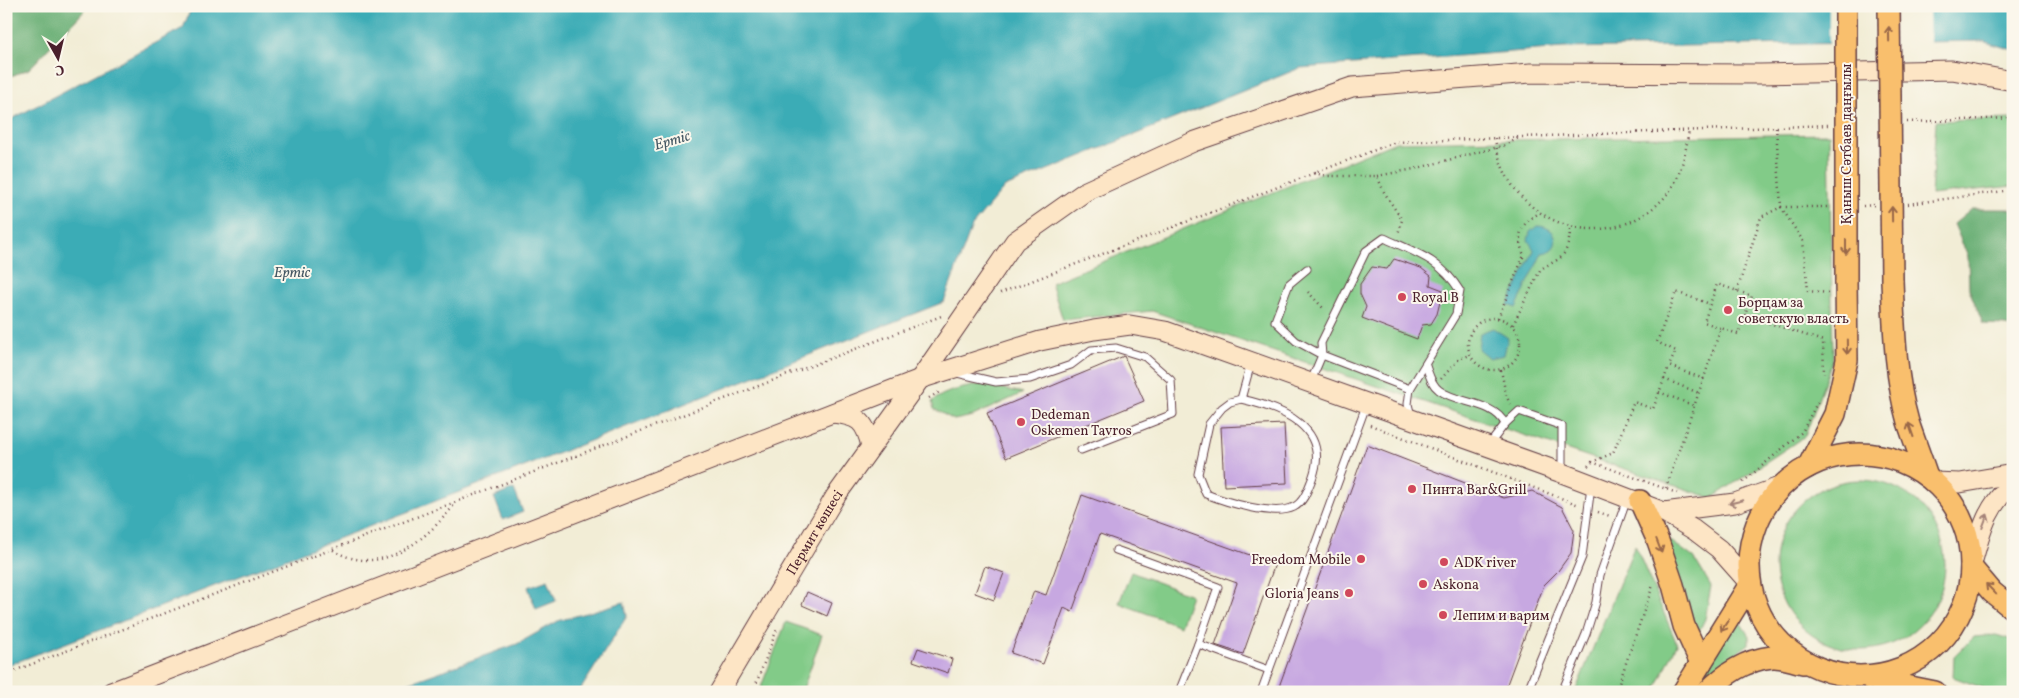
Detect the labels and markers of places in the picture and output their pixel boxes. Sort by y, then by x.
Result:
place label: Royal B [1412,289,1459,308]
marker: Royal B [1396,291,1408,303]
place label: Борцам за советскую власть [1738,294,1849,329]
marker: Борцам за советскую власть [1722,304,1734,316]
place label: Dedeman Oskemen Tavros [1031,406,1132,441]
marker: Dedeman Oskemen Tavros [1015,416,1027,428]
place label: Пинта Bar&Grill [1422,481,1527,500]
marker: Пинта Bar&Grill [1406,483,1418,495]
place label: Freedom Mobile [1251,551,1351,570]
marker: Freedom Mobile [1355,553,1367,565]
place label: ADK river [1454,554,1516,573]
marker: ADK river [1438,556,1450,568]
place label: Askona [1433,576,1479,595]
marker: Askona [1417,578,1429,590]
place label: Gloria Jeans [1265,585,1339,604]
marker: Gloria Jeans [1343,587,1355,599]
place label: Лепим и варим [1453,607,1550,626]
marker: Лепим и варим [1437,609,1449,621]

